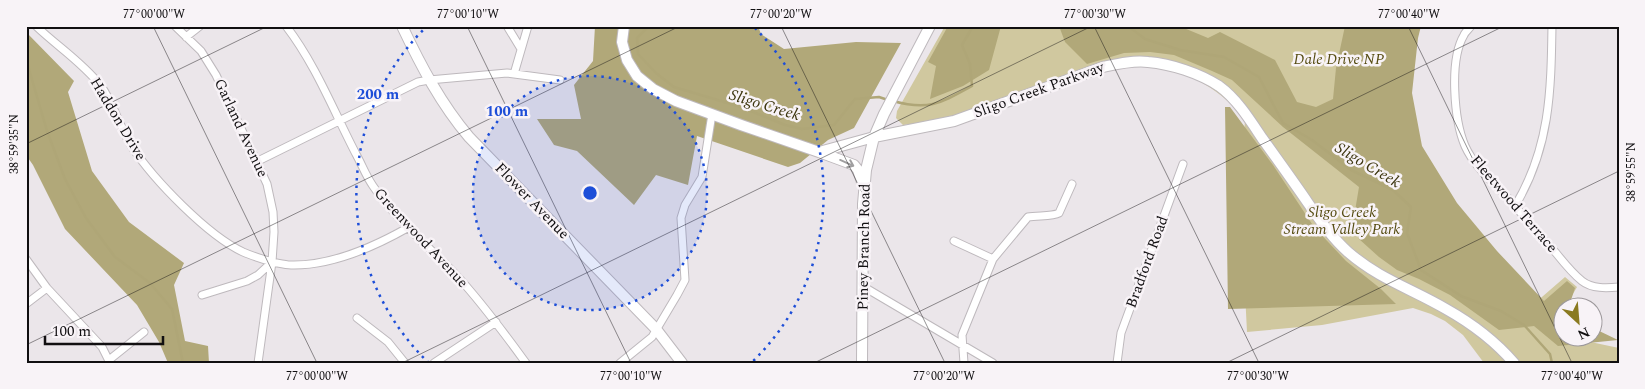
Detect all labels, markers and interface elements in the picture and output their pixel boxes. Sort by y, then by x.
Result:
text: 77°00'00"W [123,5,185,24]
text: 77°00'10"W [437,5,499,24]
text: 77°00'20"W [750,5,812,24]
text: 77°00'30"W [1064,5,1126,24]
text: 77°00'40"W [1378,5,1440,24]
park label: Dale Drive NP [1294,48,1384,71]
street label: Sligo Creek Parkway [971,55,1108,124]
street label: Haddon Drive [84,73,152,165]
street label: Garland Avenue [208,75,274,181]
text: 200 m [357,83,400,106]
water label: Sligo Creek [727,83,804,127]
text: 100 m [486,100,529,123]
text: 38°59'35"N [5,114,24,174]
water label: Sligo Creek [1330,136,1406,194]
text: 38°59'55"N [1622,142,1641,202]
street label: Fleetwood Terrace [1465,150,1563,258]
street label: Flower Avenue [489,157,575,245]
one-way arrow [840,158,855,168]
street label: Greenwood Avenue [368,183,474,293]
street label: Piney Branch Road [851,183,877,311]
centre of rings [581,184,599,202]
park label: Sligo Creek Stream Valley Park [1284,201,1400,241]
street label: Bradford Road [1120,213,1174,311]
north arrow [1552,296,1602,346]
scale bar [45,314,162,346]
text: 100 m [52,320,91,343]
text: N [1574,321,1593,345]
text: 77°00'00"W [286,367,348,386]
text: 77°00'10"W [600,367,662,386]
text: 77°00'20"W [913,367,975,386]
text: 77°00'30"W [1227,367,1289,386]
text: 77°00'40"W [1541,367,1603,386]

